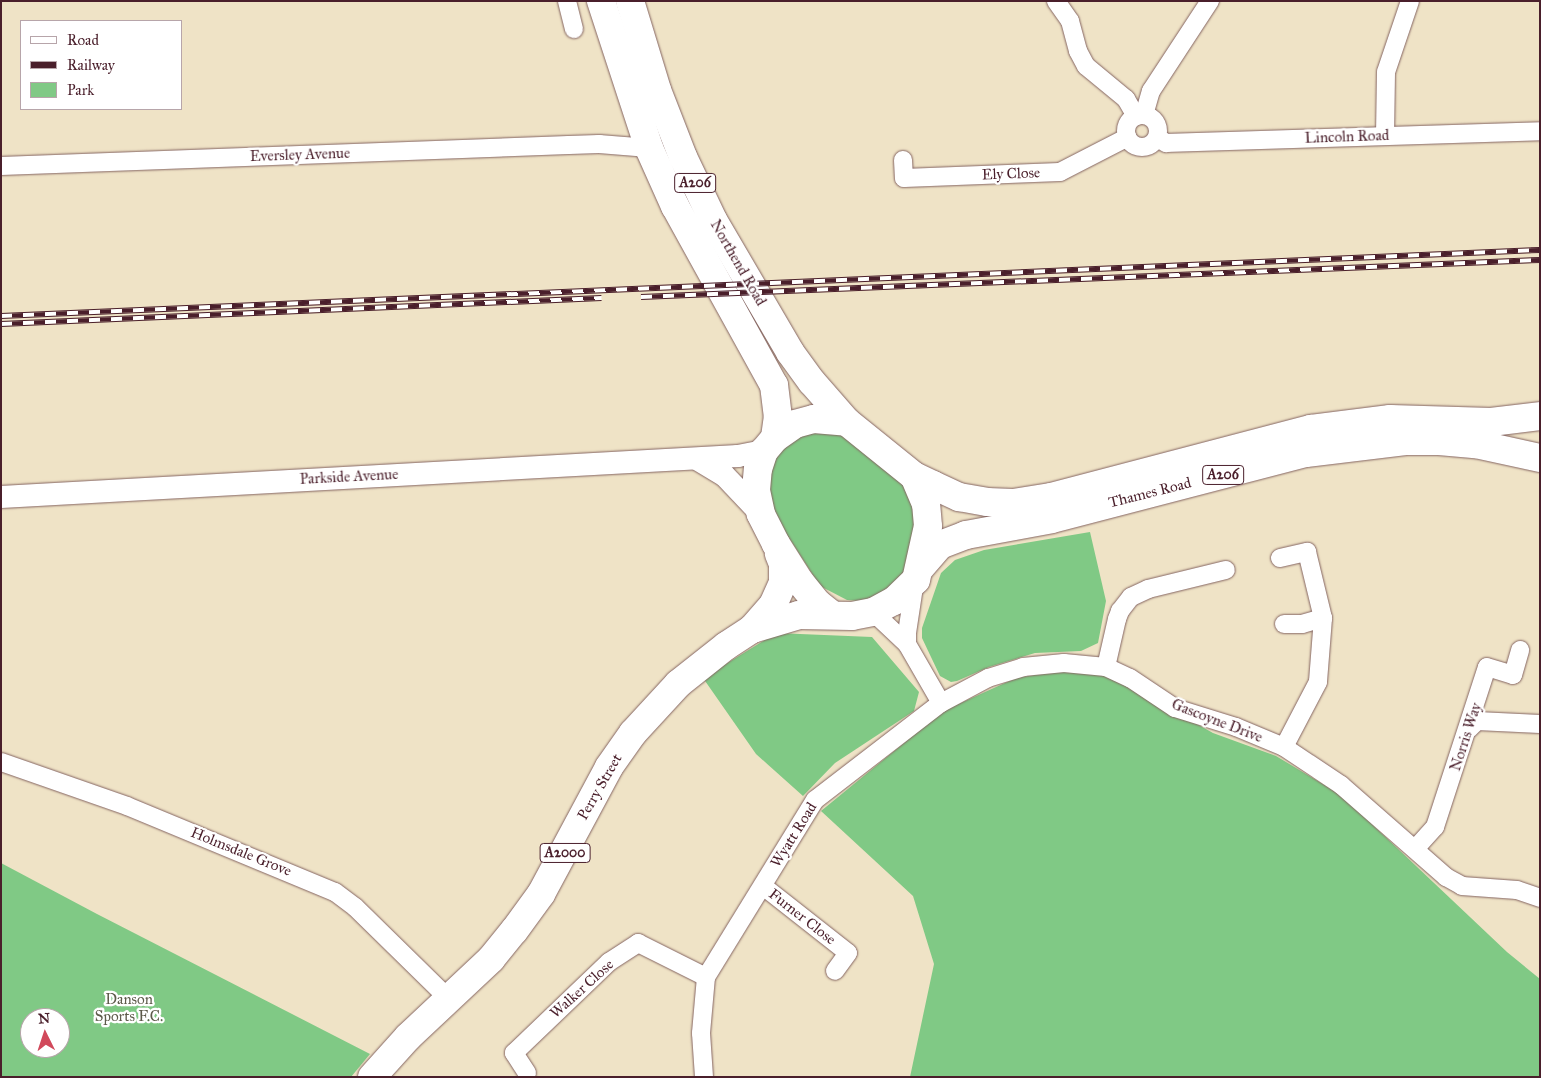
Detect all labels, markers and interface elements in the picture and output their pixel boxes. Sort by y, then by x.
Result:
legend [20,20,182,110]
text: Road [67,31,99,49]
text: Railway [67,56,115,74]
text: Park [67,81,94,99]
street label: Lincoln Road [1304,127,1390,147]
street label: Eversley Avenue [250,144,350,166]
street label: Ely Close [981,164,1041,184]
road number: A206 [674,172,716,194]
street label: Northend Road [706,217,770,309]
road number: A206 [1202,464,1244,486]
street label: Parkside Avenue [299,465,399,489]
street label: Thames Road [1107,474,1193,512]
street label: Gascoyne Drive [1169,695,1265,747]
street label: Norris Way [1446,701,1486,773]
street label: Perry Street [574,751,626,823]
street label: Wyatt Road [767,799,821,871]
street label: Holmsdale Grove [188,824,294,880]
road number: A2000 [539,841,591,864]
street label: Furner Close [765,885,839,949]
street label: Walker Close [546,956,618,1022]
park label: Danson Sports F.C. [95,990,163,1025]
north arrow [20,1008,70,1058]
text: N [37,1010,51,1027]

